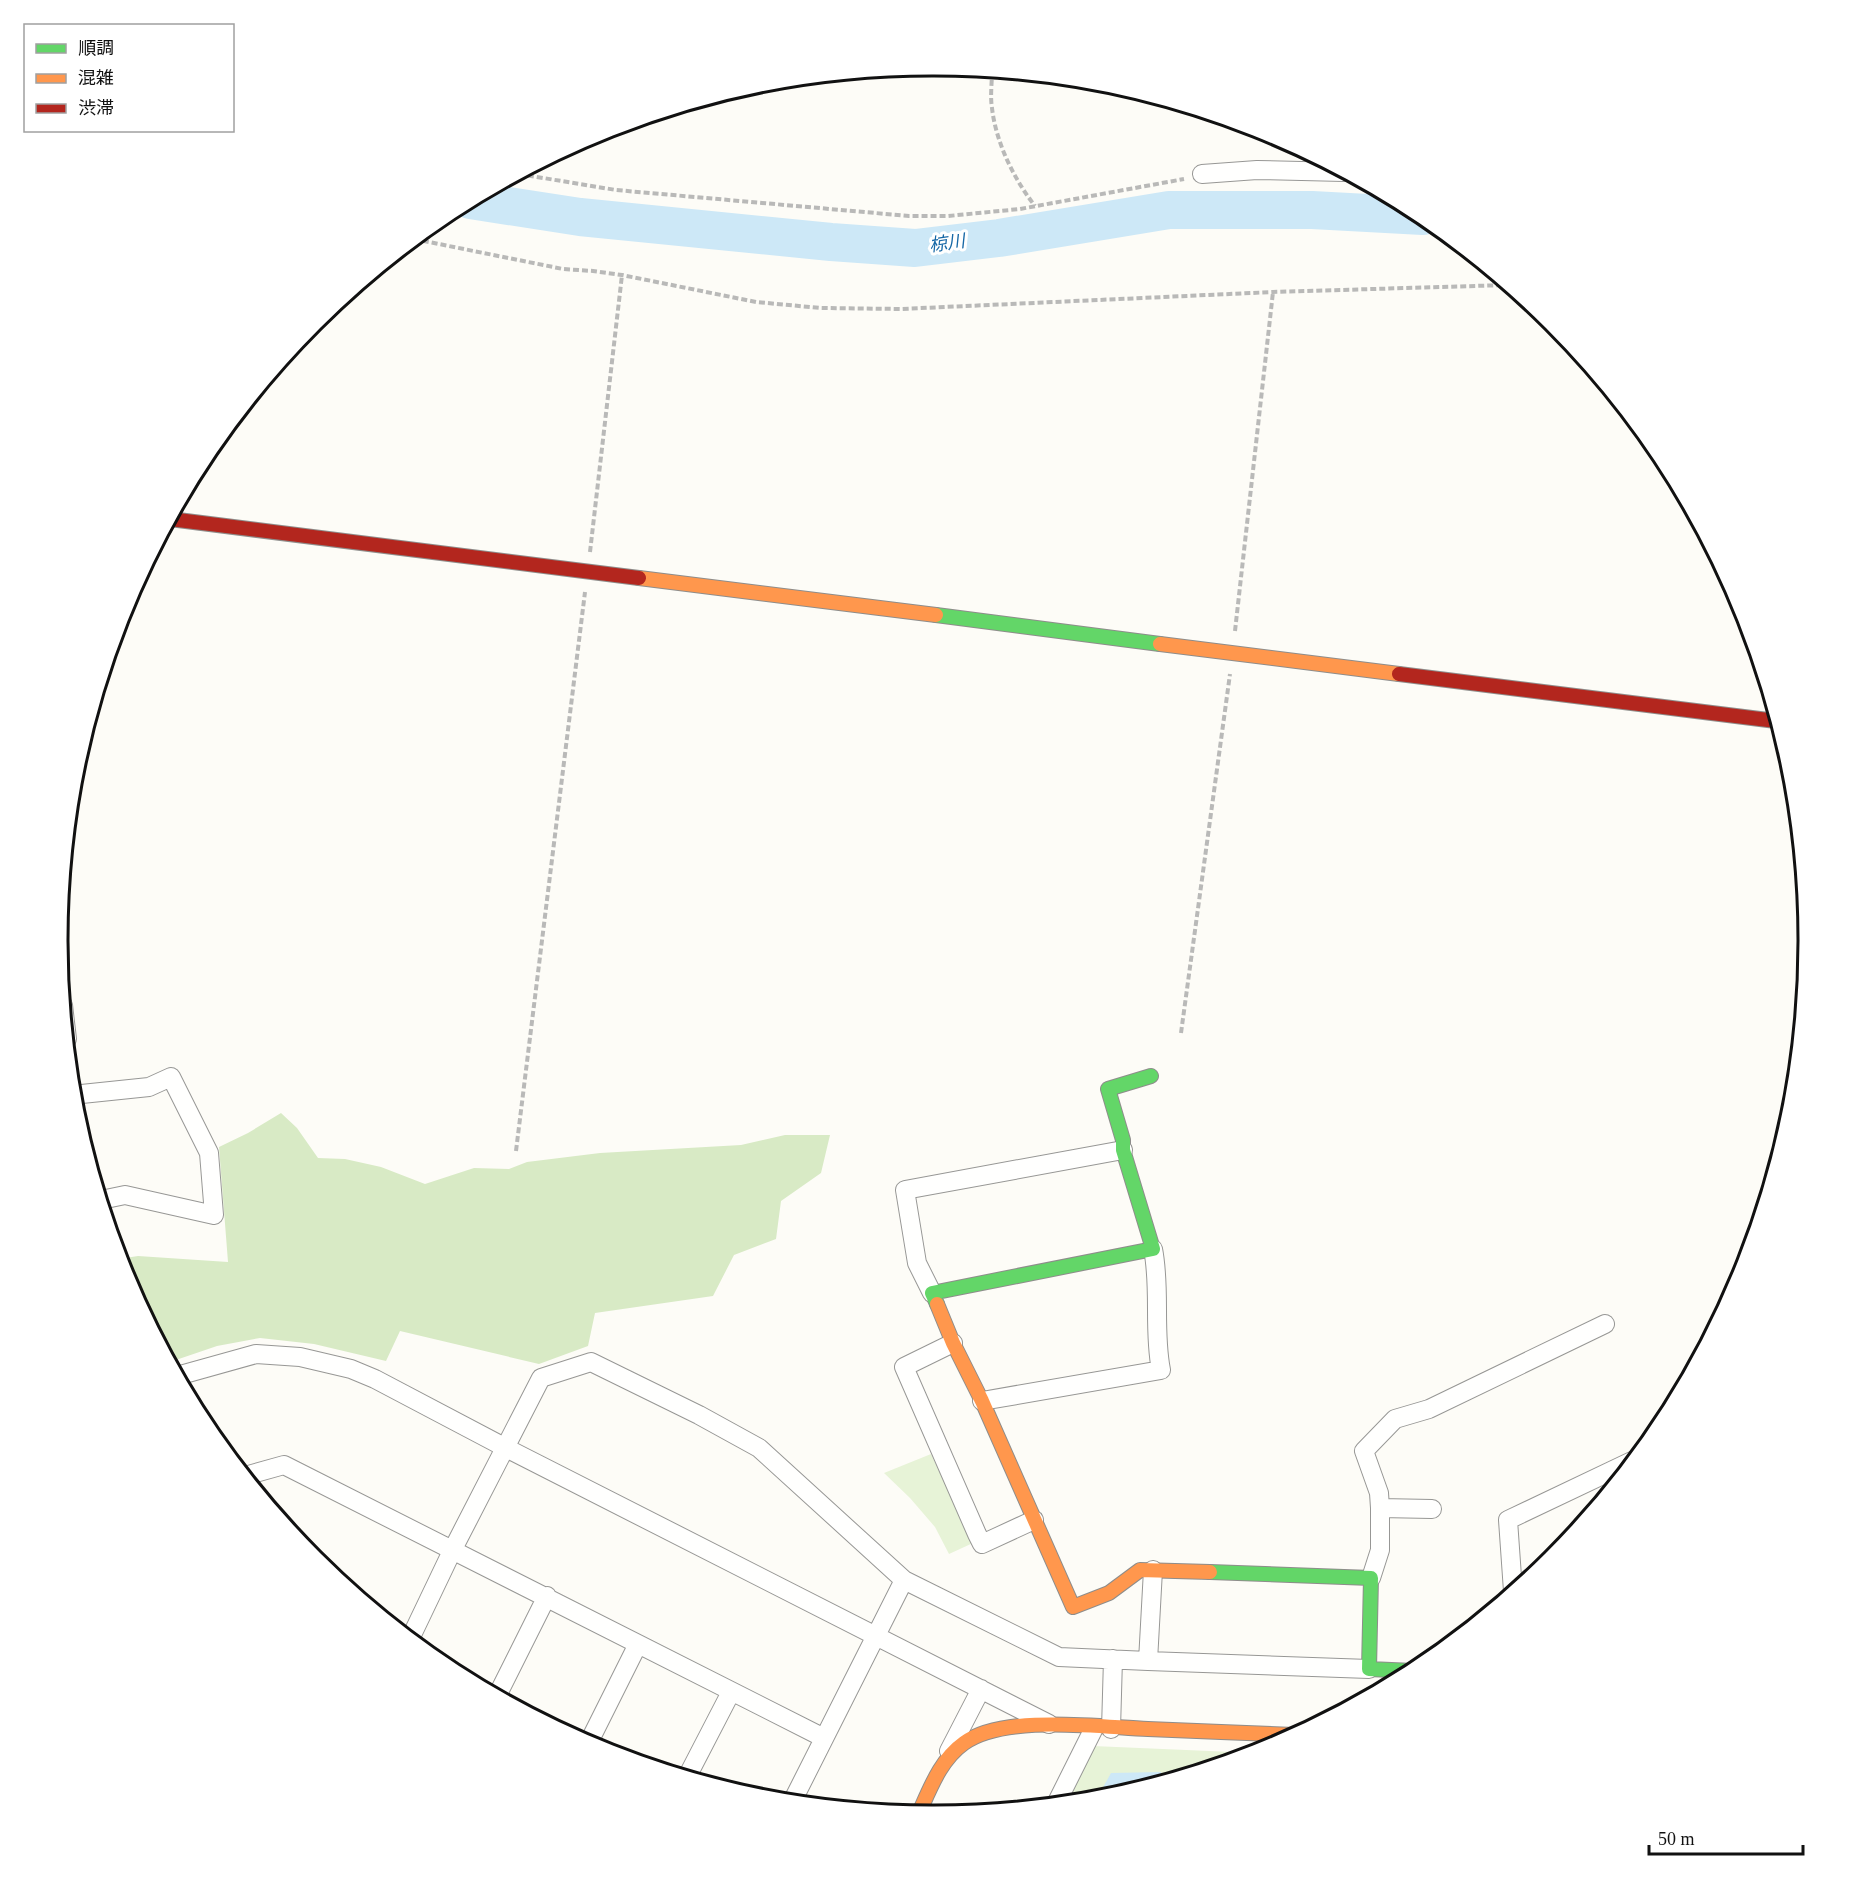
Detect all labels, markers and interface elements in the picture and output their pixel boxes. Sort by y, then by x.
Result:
legend [24,24,234,132]
text: 順調 [78,38,114,58]
text: 混雑 [78,68,114,88]
text: 渋滞 [78,98,114,118]
water label: 椋川 [928,230,968,255]
scale bar [1649,1818,1804,1856]
text: 50 m [1658,1829,1695,1849]

